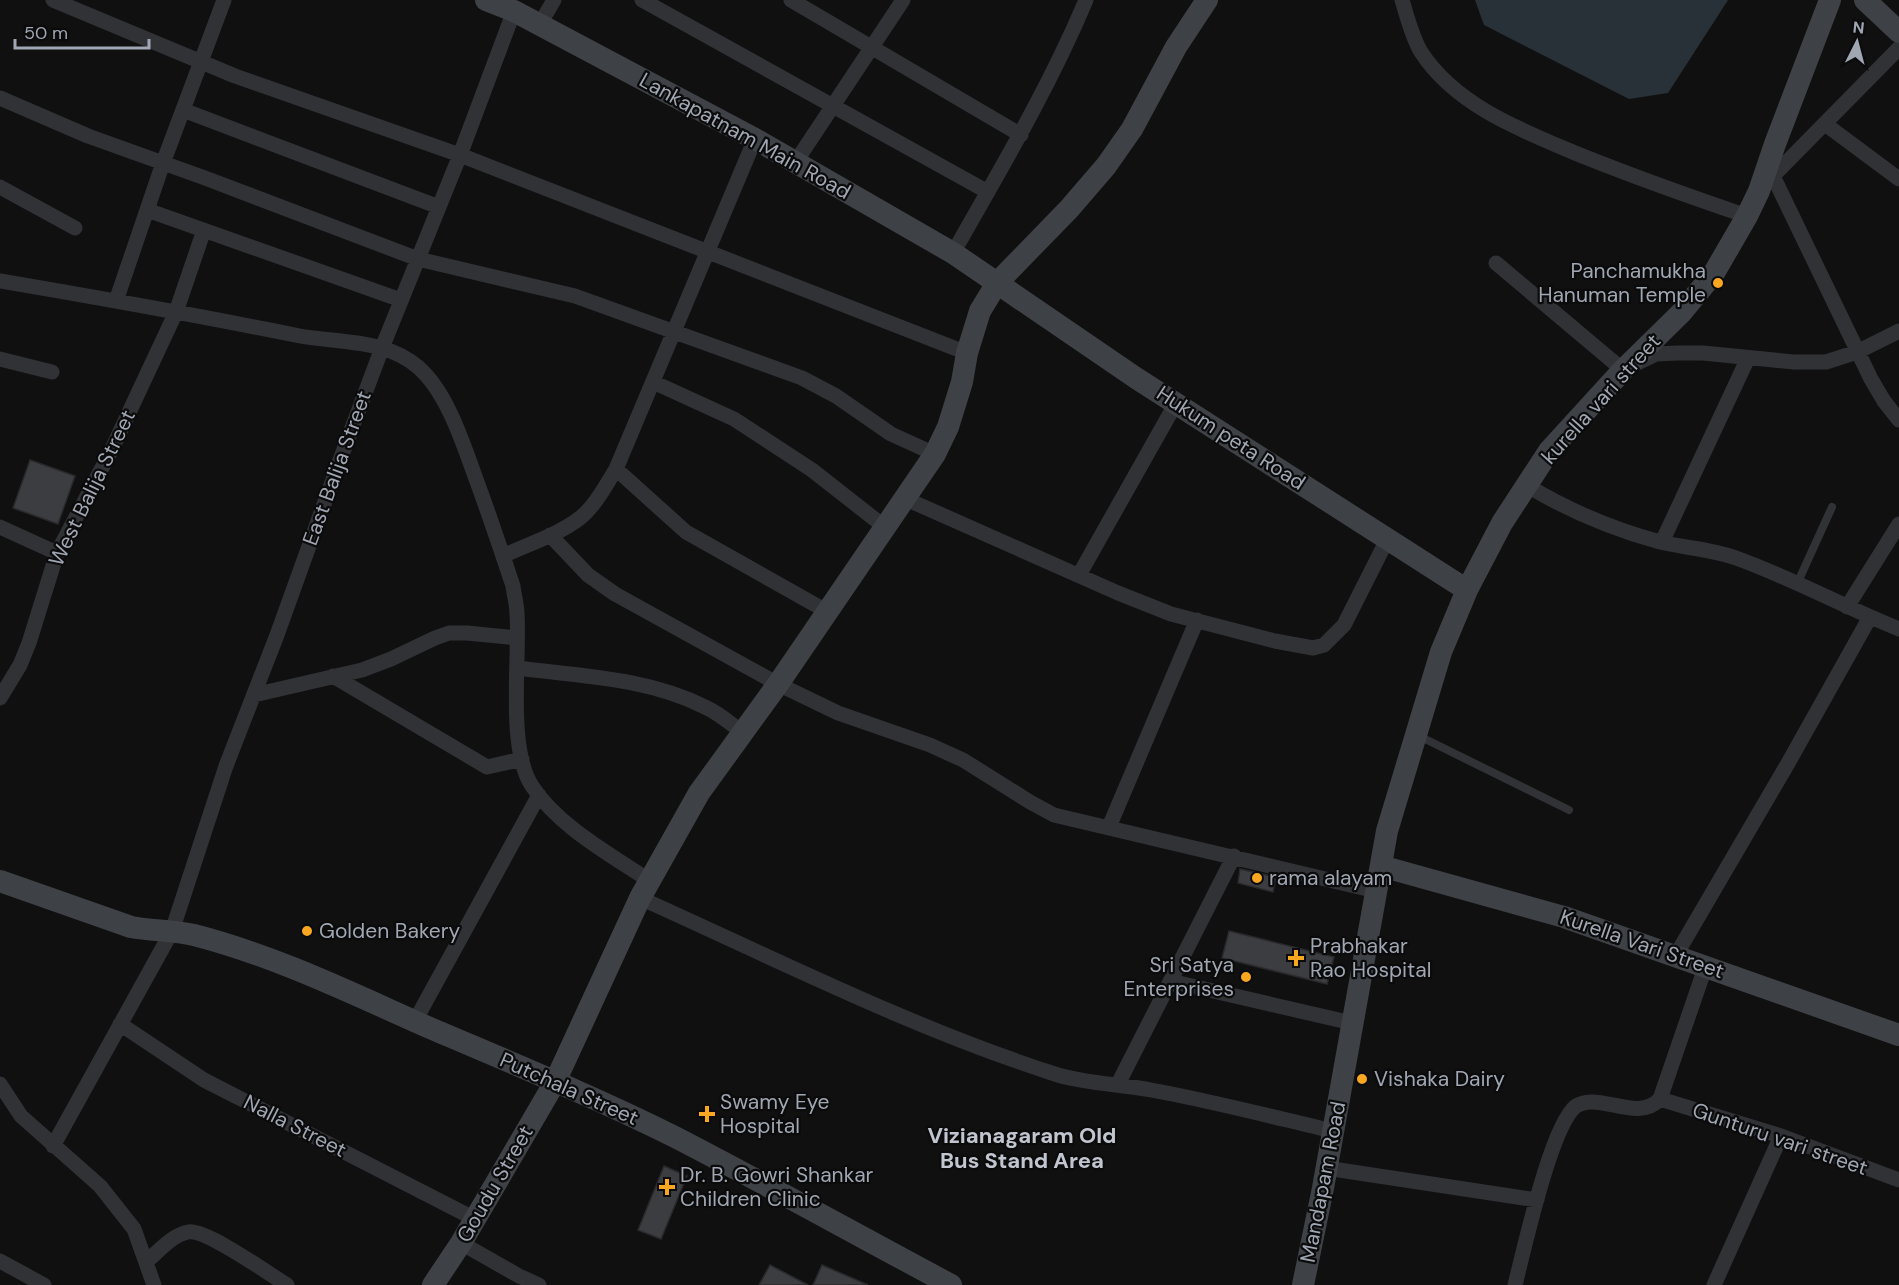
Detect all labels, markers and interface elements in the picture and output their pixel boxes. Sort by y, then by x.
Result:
scale bar [15,12,148,50]
north arrow [1827,12,1887,72]
text: N [1852,17,1865,39]
text: 50 m [24,21,68,45]
street label: Lankapatnam Main Road [634,66,856,206]
place label: Panchamukha Hanuman Temple [1538,257,1706,309]
marker: Panchamukha Hanuman Temple [1711,276,1725,290]
street label: kurella vari street [1535,328,1667,470]
street label: Hukum peta Road [1151,379,1311,497]
street label: East Balija Street [296,387,378,549]
street label: West Balija Street [42,405,142,571]
place label: rama alayam [1269,864,1392,892]
marker: rama alayam [1250,871,1264,885]
street label: Kurella Vari Street [1556,903,1728,985]
place label: Golden Bakery [319,917,460,945]
marker: Golden Bakery [300,924,314,938]
place label: Prabhakar Rao Hospital [1310,932,1431,984]
marker: Prabhakar Rao Hospital [1287,949,1305,967]
place label: Sri Satya Enterprises [1123,951,1234,1003]
marker: Sri Satya Enterprises [1239,970,1253,984]
street label: Putchala Street [495,1046,643,1132]
place label: Vishaka Dairy [1374,1065,1505,1093]
marker: Vishaka Dairy [1355,1072,1369,1086]
street label: Nalla Street [239,1088,351,1164]
place label: Swamy Eye Hospital [720,1088,829,1140]
street label: Gunturu vari street [1689,1096,1871,1182]
street label: Mandapam Road [1294,1099,1352,1265]
marker: Swamy Eye Hospital [698,1105,716,1123]
street label: Goudu Street [450,1120,540,1248]
district label: Vizianagaram Old Bus Stand Area [927,1121,1117,1175]
place label: Dr. B. Gowri Shankar Children Clinic [680,1161,874,1213]
marker: Dr. B. Gowri Shankar Children Clinic [658,1178,676,1196]

